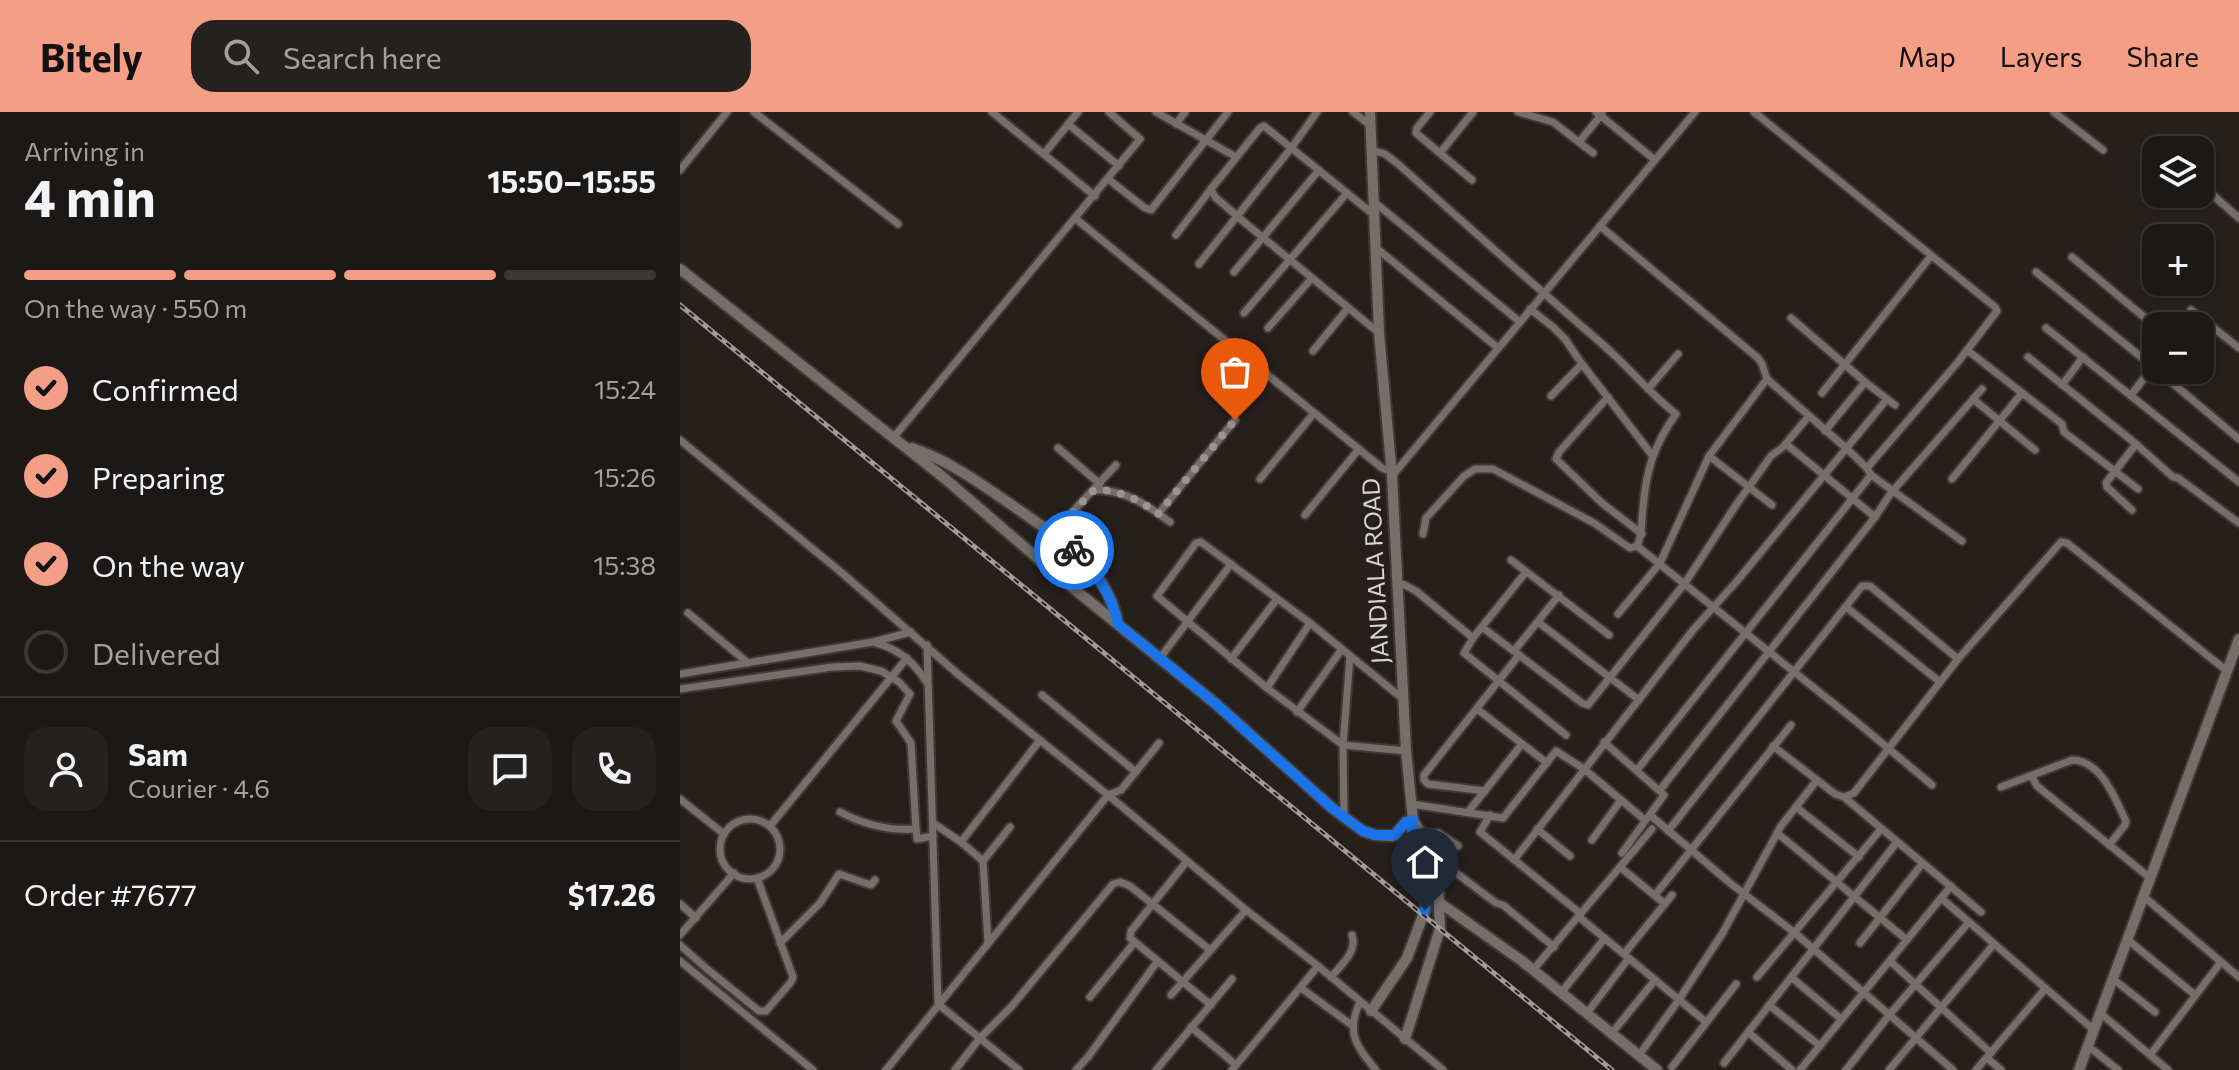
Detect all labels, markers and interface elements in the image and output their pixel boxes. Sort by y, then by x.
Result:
search box [191,20,751,92]
text: Bitely [40,33,143,80]
icon: search [219,34,263,78]
text: Search here [283,38,442,75]
text: Map [1898,39,1956,73]
text: Layers [2000,39,2082,73]
text: Share [2126,39,2199,73]
text: Arriving in [24,135,145,166]
map controls [2142,136,2214,384]
button: layers [2142,136,2214,208]
text: 15:50–15:55 [487,162,656,199]
text: 4 min [24,164,156,228]
button: + [2142,224,2214,296]
text: On the way · 550 m [24,292,247,323]
button: − [2142,312,2214,384]
pin [1201,338,1269,420]
icon: bag [1213,350,1257,394]
icon: check [24,366,68,410]
text: Confirmed [92,370,239,407]
text: 15:24 [594,373,656,404]
icon: check [24,454,68,498]
text: Preparing [92,458,225,495]
text: 15:26 [594,461,656,492]
street label: JANDIALA ROAD [1355,477,1394,665]
courier [1034,510,1114,590]
icon: bike [1052,528,1096,572]
icon: check [24,542,68,586]
text: On the way [92,546,245,583]
text: 15:38 [593,549,656,580]
text: Delivered [92,634,221,671]
button: person [24,727,108,811]
button: chat [468,727,552,811]
button: phone [572,727,656,811]
text: Sam [128,735,188,772]
text: Courier · 4.6 [128,772,270,803]
pin [1391,828,1459,910]
icon: home [1403,840,1447,884]
text: Order #7677 [24,875,197,912]
text: $17.26 [568,875,656,912]

